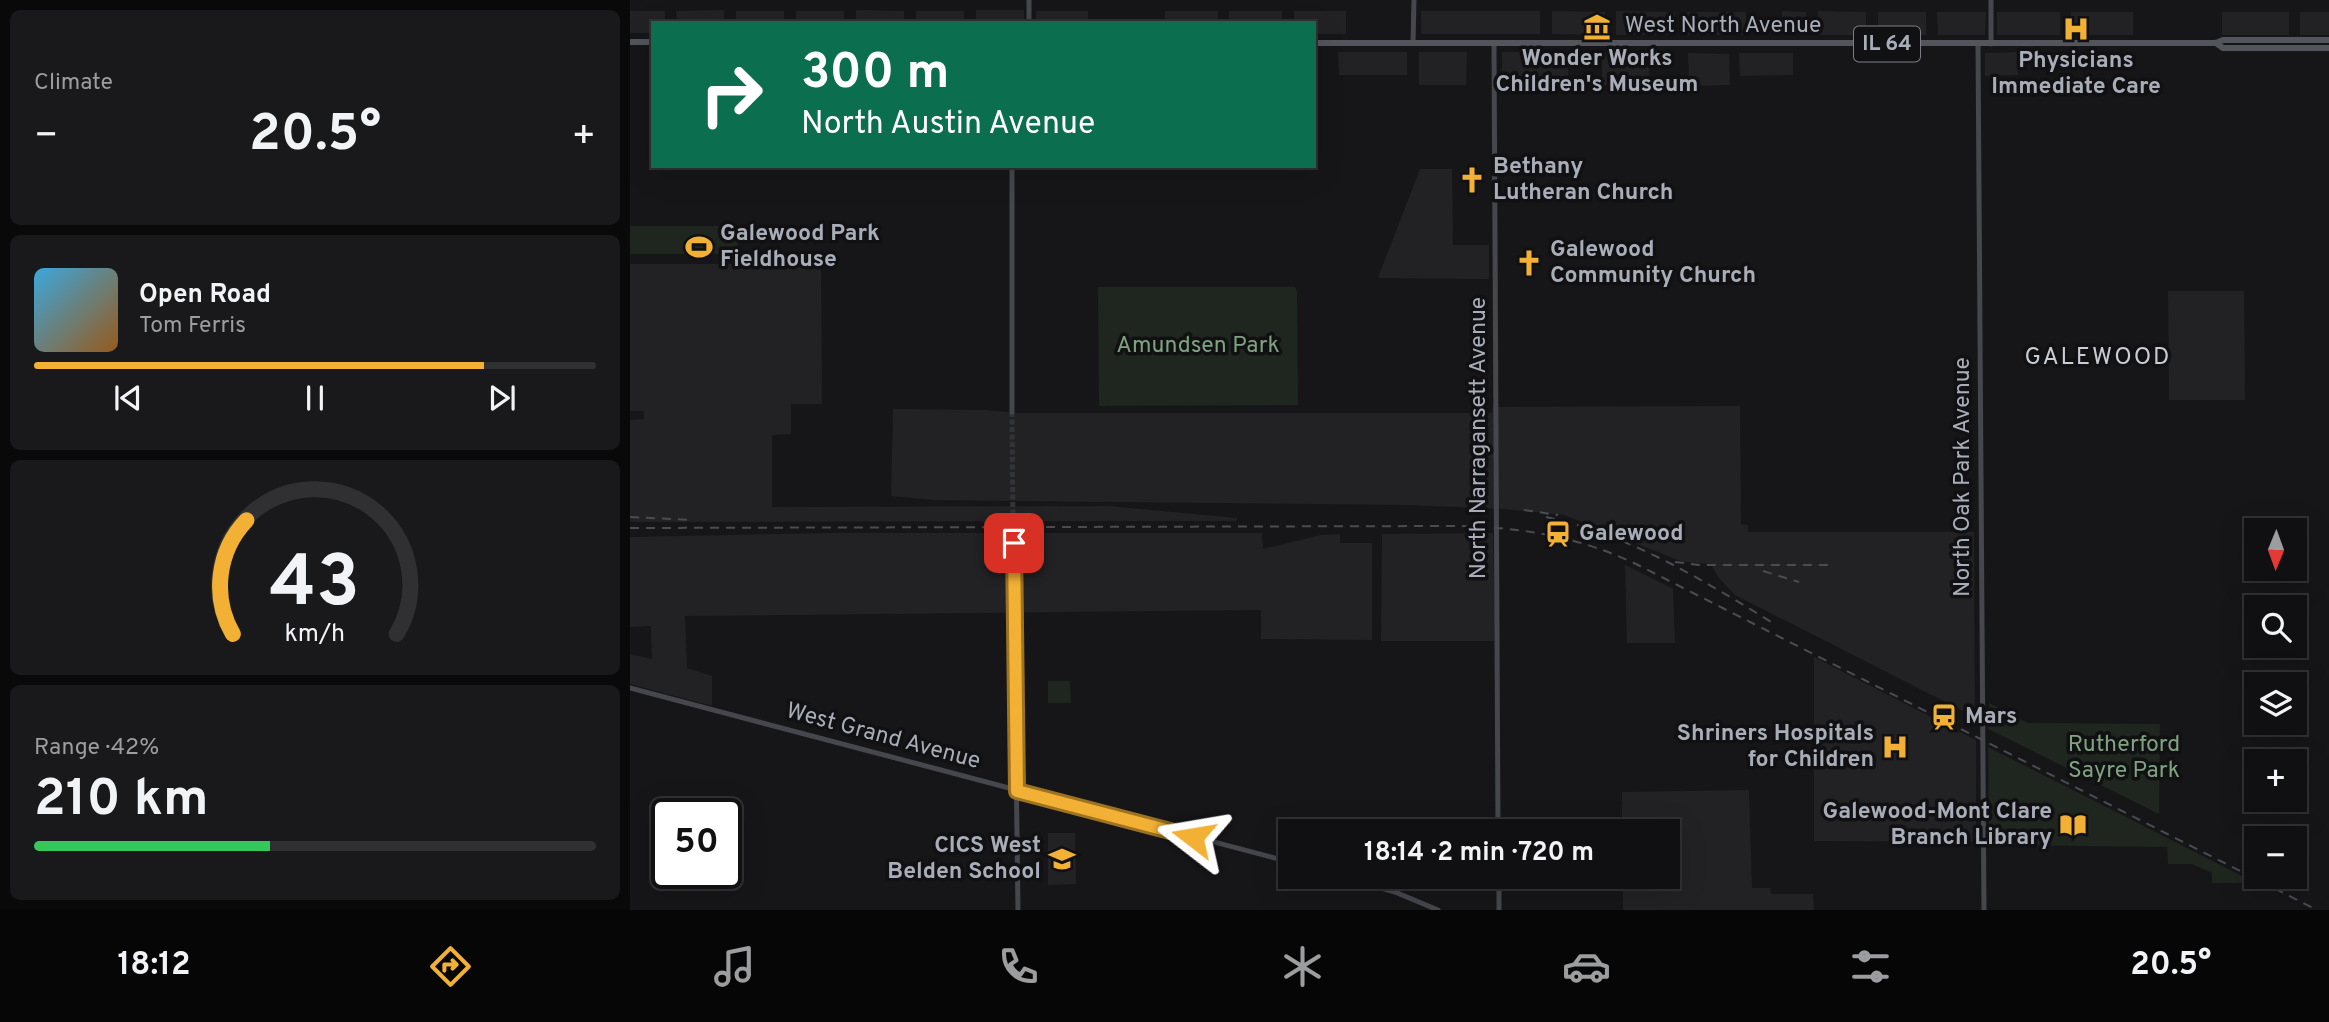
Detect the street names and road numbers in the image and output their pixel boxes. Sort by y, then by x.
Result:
street label: West North Avenue [1625,12,1821,41]
road number: IL 64 [1854,26,1920,61]
street label: North Narragansett Avenue [1465,297,1494,579]
street label: North Oak Park Avenue [1949,357,1978,597]
street label: West Grand Avenue [783,697,983,777]

